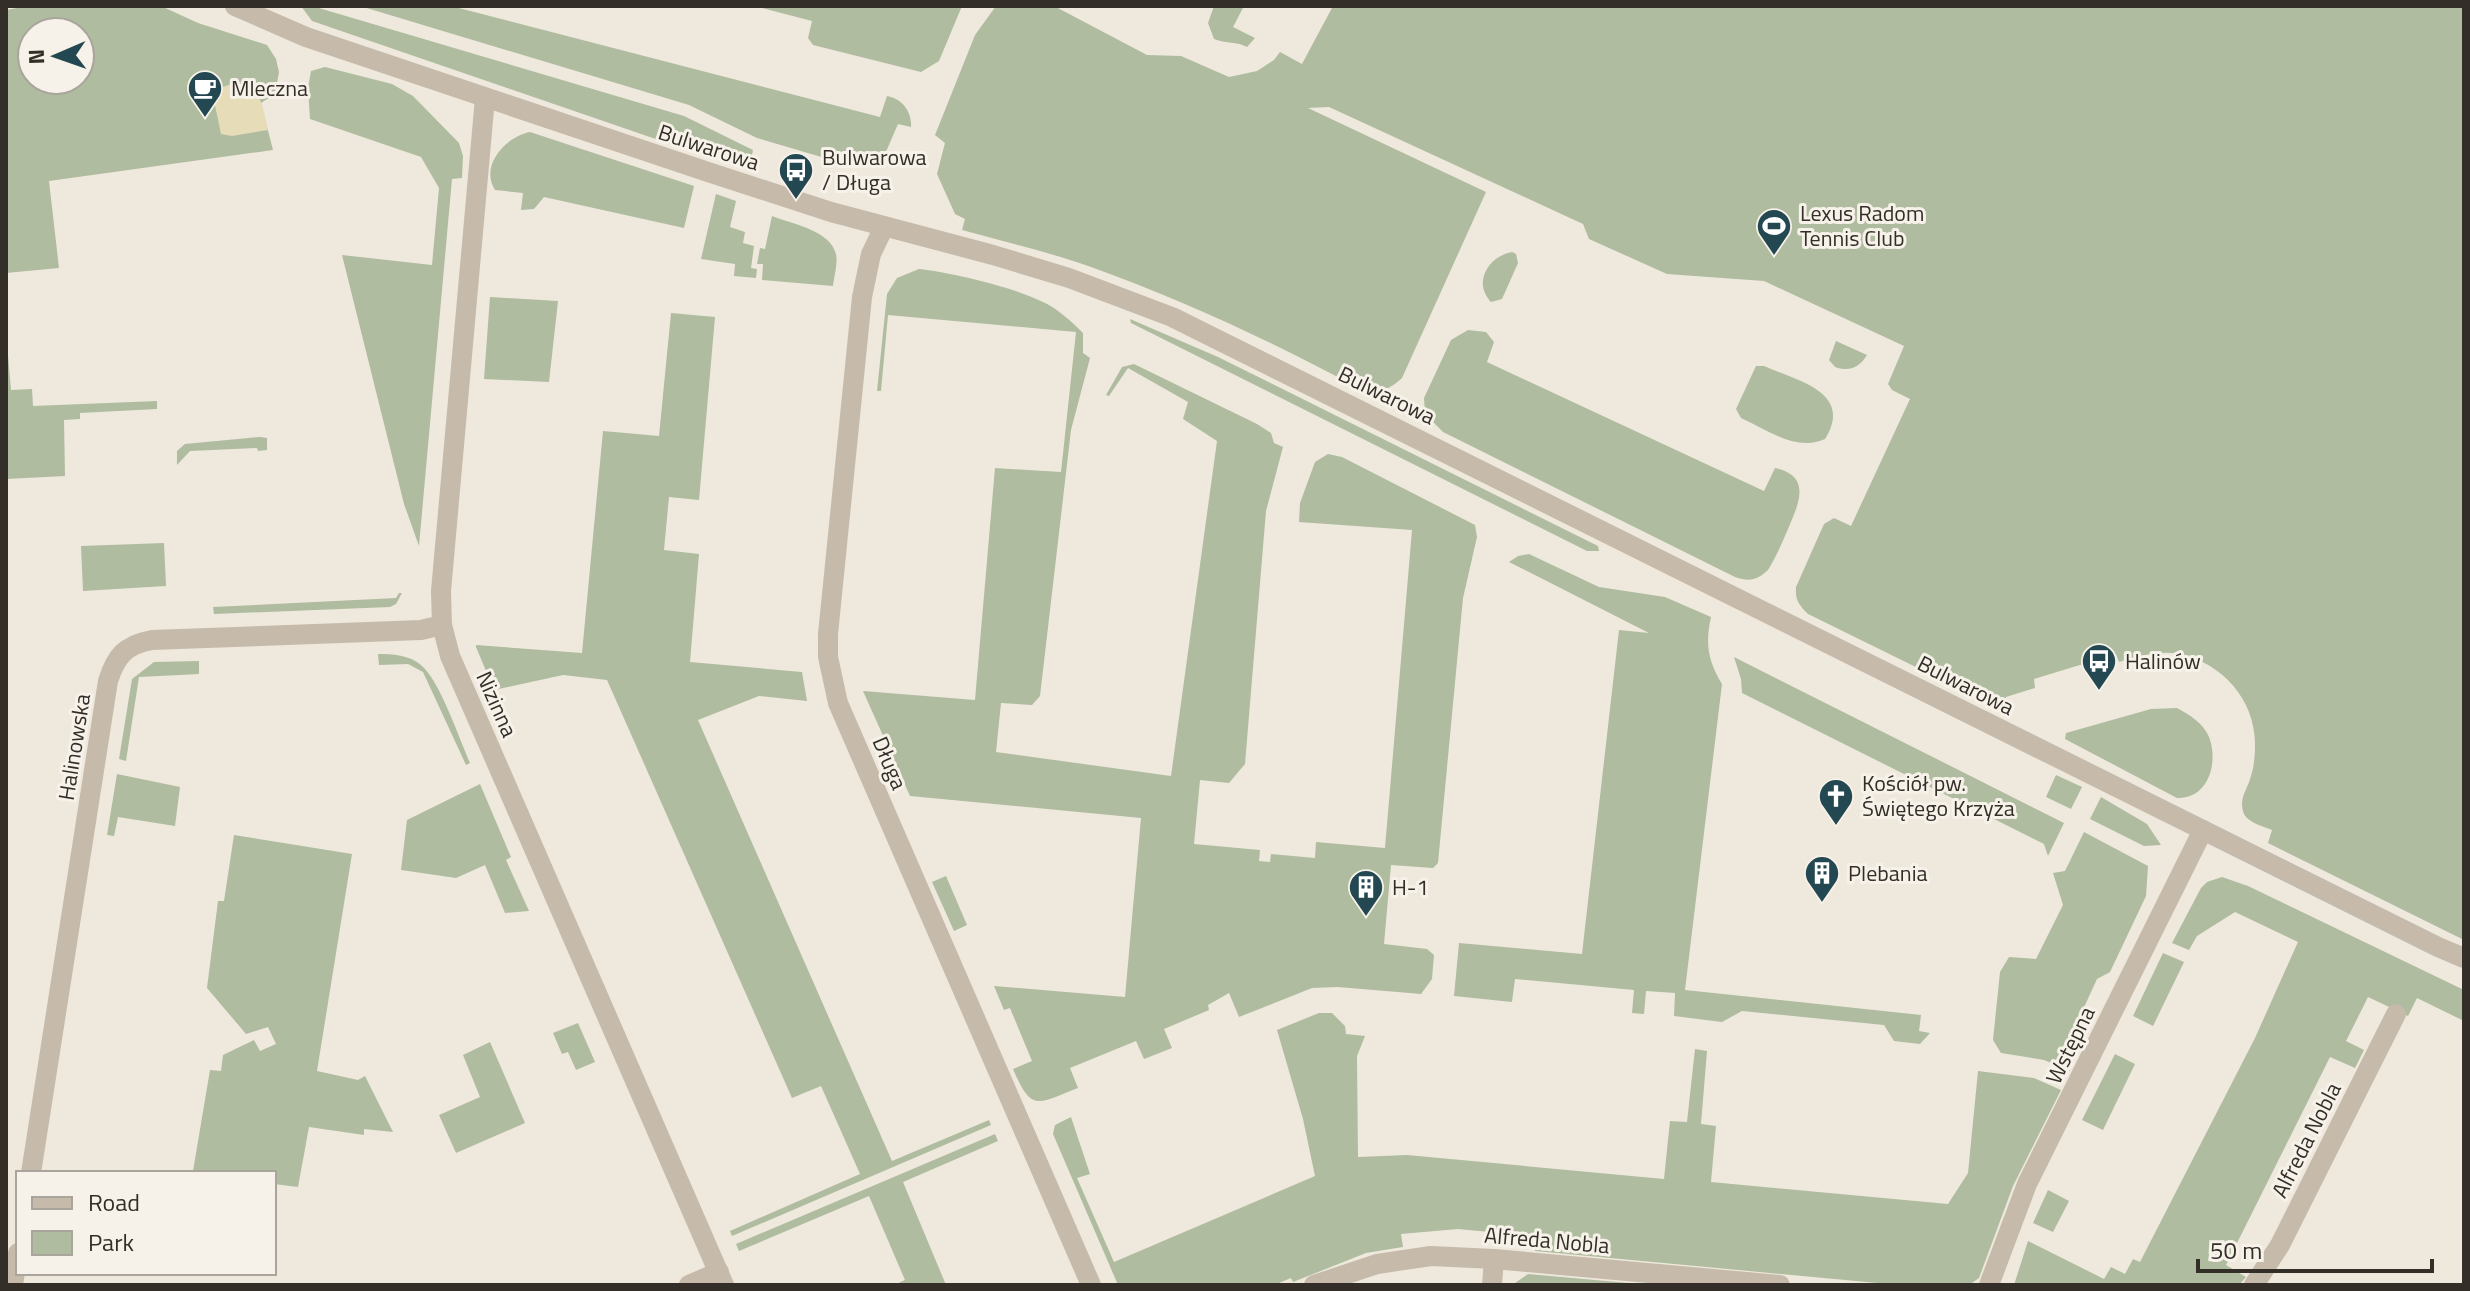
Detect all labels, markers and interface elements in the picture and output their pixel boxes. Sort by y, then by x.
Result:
north arrow [16,16,96,96]
text: N [19,48,53,65]
cafe icon: Mleczna [186,69,224,119]
place label: Mleczna [231,71,308,105]
street label: Bulwarowa [654,115,764,179]
place label: Bulwarowa / Długa [822,140,927,199]
bus stop icon: Bulwarowa / Długa [777,151,815,201]
place label: Lexus Radom Tennis Club [1800,196,1924,255]
sports icon: Lexus Radom Tennis Club [1755,207,1793,257]
street label: Bulwarowa [1333,357,1441,433]
bus stop icon: Halinów [2080,642,2118,692]
place label: Halinów [2125,644,2201,678]
street label: Bulwarowa [1912,646,2020,724]
street label: Nizinna [467,665,527,743]
street label: Halinowska [49,691,99,803]
street label: Długa [864,731,916,795]
place label: Kościół pw. Świętego Krzyża [1862,766,2015,825]
church icon: Kościół pw. Świętego Krzyża [1817,777,1855,827]
building icon: Plebania [1803,854,1841,904]
place label: Plebania [1848,856,1928,890]
building icon: H-1 [1347,868,1385,918]
place label: H-1 [1392,870,1429,904]
street label: Wstępna [2037,1000,2103,1090]
street label: Alfreda Nobla [2262,1076,2350,1204]
legend [16,1171,276,1275]
text: Road [88,1184,140,1220]
street label: Alfreda Nobla [1483,1218,1611,1262]
scale bar [2198,1223,2432,1273]
text: Park [88,1224,134,1260]
text: 50 m [2210,1232,2262,1268]

